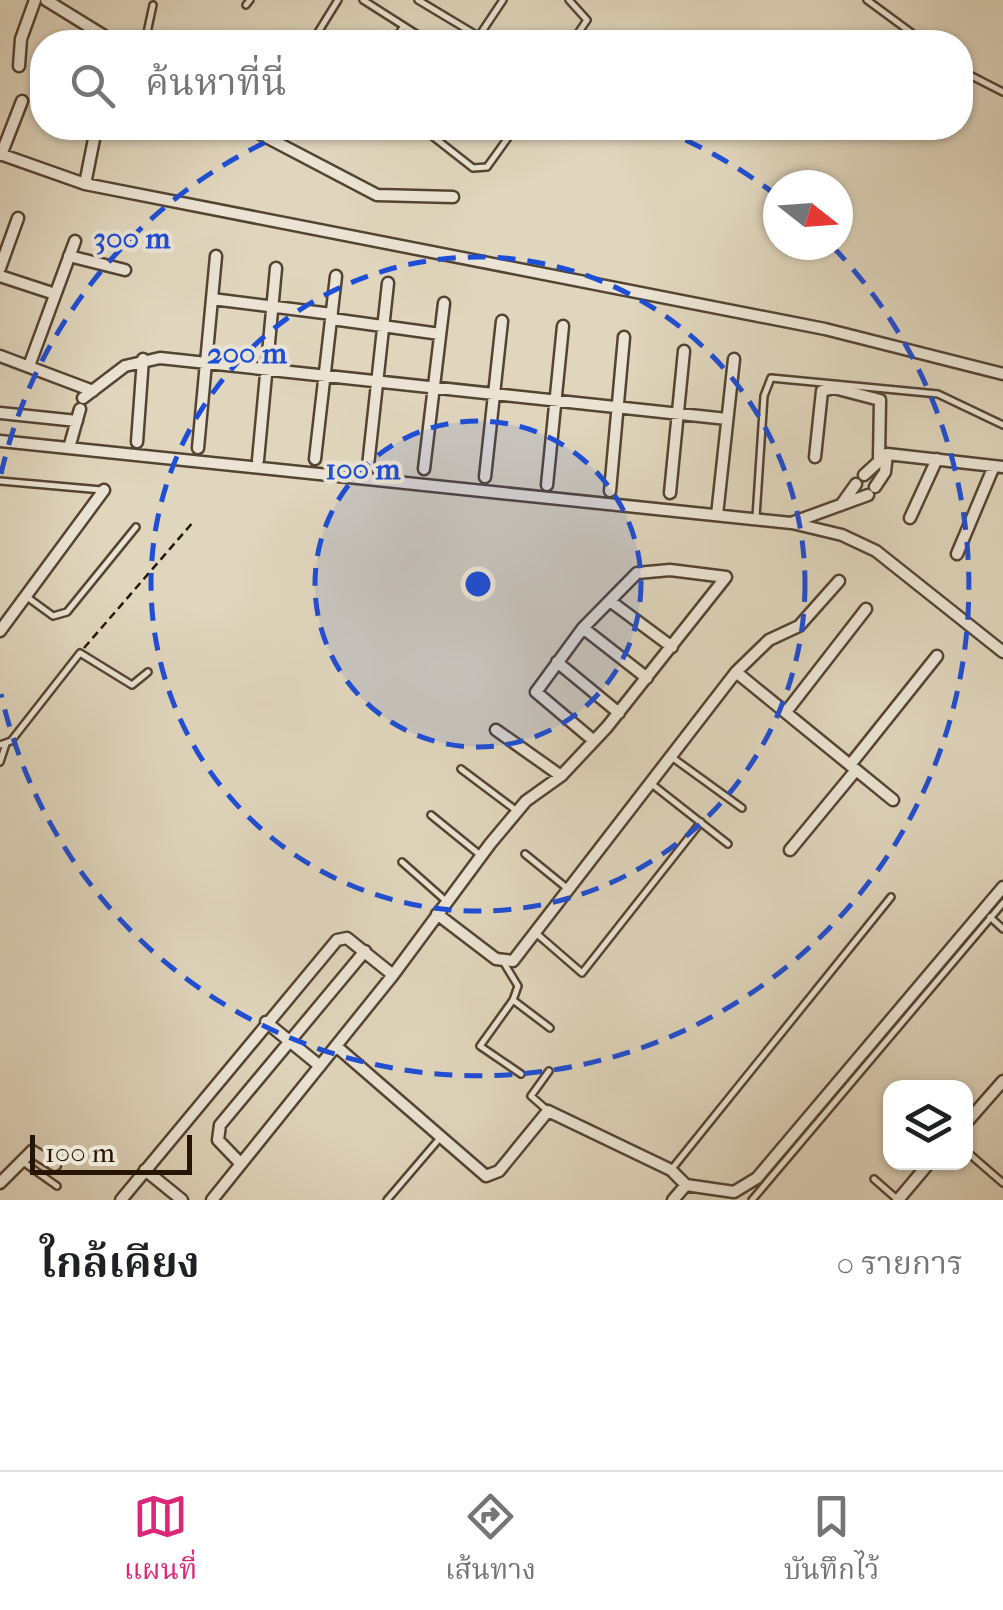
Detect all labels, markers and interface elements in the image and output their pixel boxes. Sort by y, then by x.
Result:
search box [30,30,973,140]
icon: search [65,58,120,113]
text: ค้นหาที่นี่ [145,60,286,105]
north arrow [763,170,853,260]
text: 300 m [94,221,171,256]
text: 200 m [207,336,288,371]
text: 100 m [325,452,402,487]
centre of rings [460,566,496,602]
map controls [883,1080,973,1170]
button: layers [883,1080,973,1170]
scale bar [30,1130,192,1174]
text: 100 m [45,1136,115,1169]
text: ใกล้เคียง [40,1239,200,1288]
text: 0 รายการ [837,1245,963,1282]
tab: แผนที่ [124,1489,197,1594]
tab: เส้นทาง [445,1489,536,1594]
tab: บันทึกไว้ [784,1489,879,1594]

